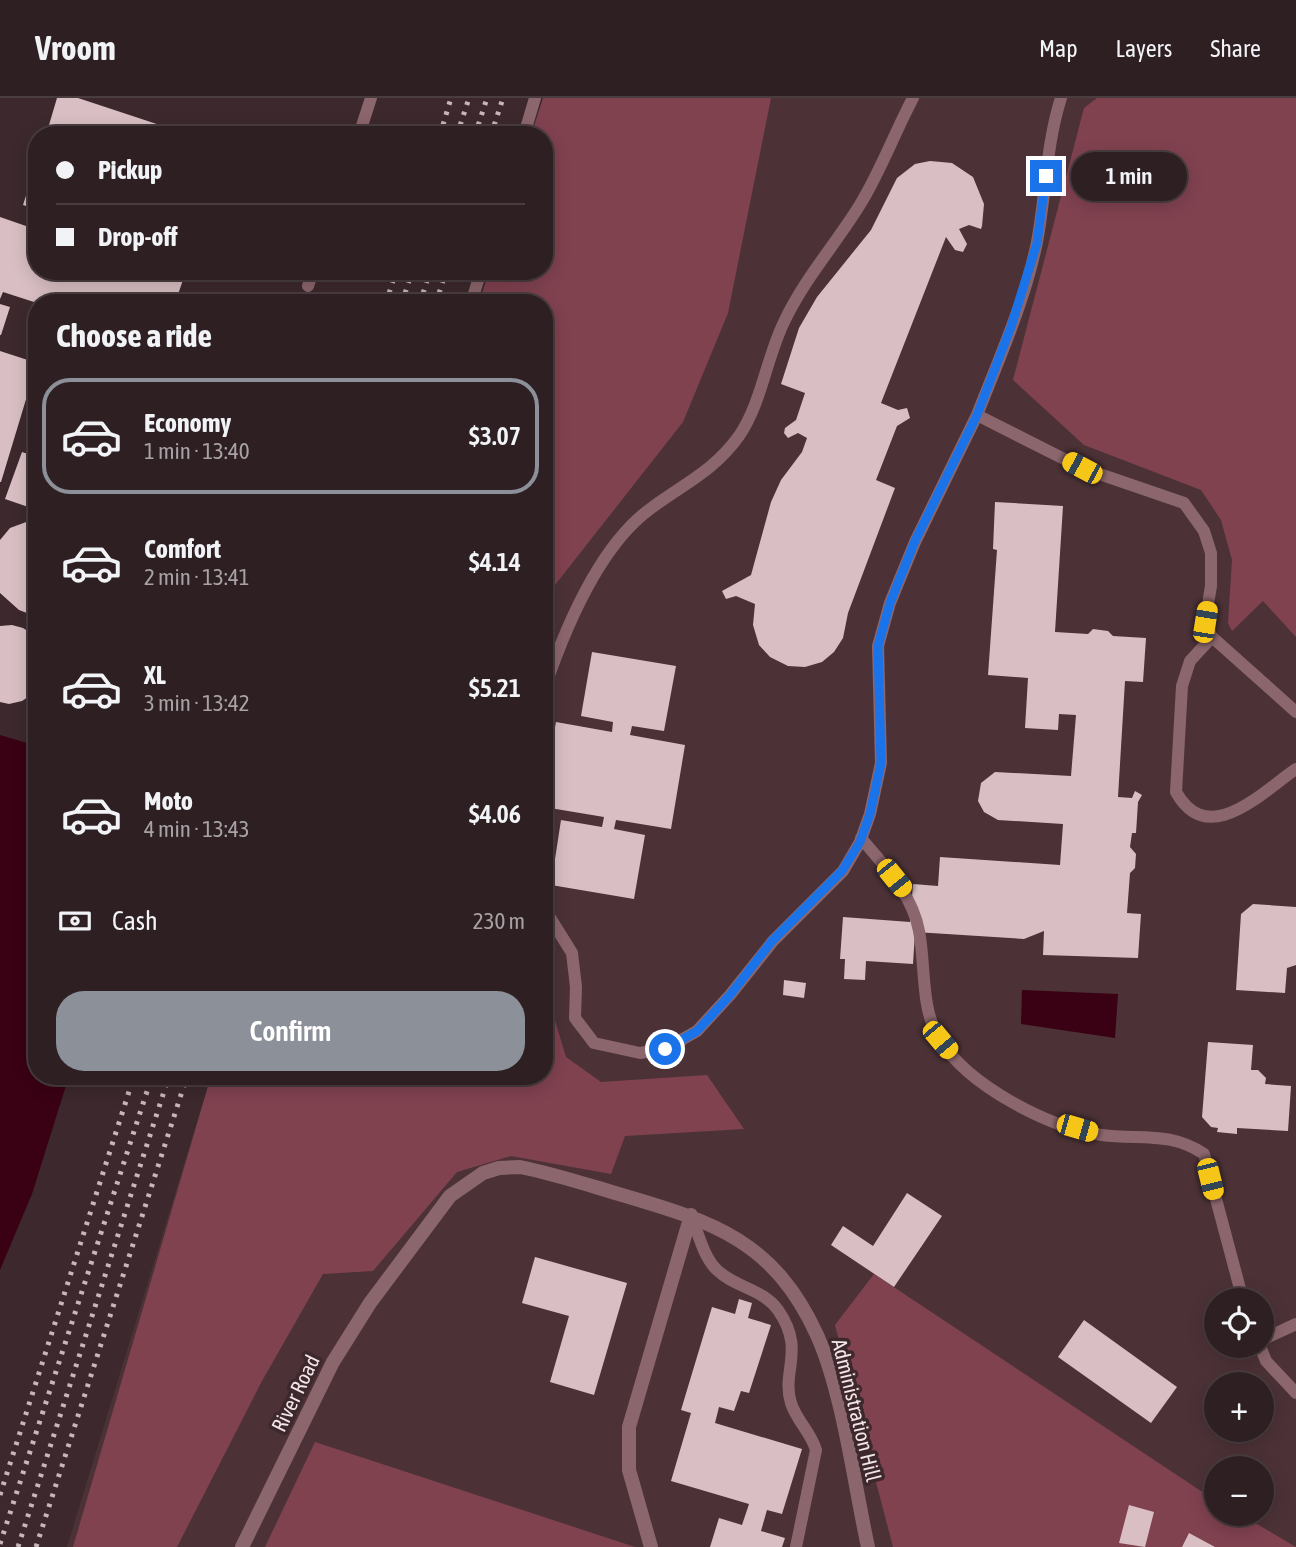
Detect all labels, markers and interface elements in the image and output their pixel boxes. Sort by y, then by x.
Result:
text: Vroom [35,29,116,67]
text: Map [1039,35,1078,62]
text: Layers [1116,35,1172,62]
text: Share [1210,35,1261,62]
callout: 1 min [1070,152,1186,200]
text: Pickup [98,155,162,185]
route end [1030,160,1062,192]
text: 1 min [1106,163,1152,189]
text: Drop-off [98,222,178,252]
text: Choose a ride [56,317,212,354]
icon: car [60,405,123,468]
text: Economy [144,408,231,438]
text: $3.07 [469,421,521,451]
text: 1 min · 13:40 [144,438,250,464]
car [1059,449,1106,487]
icon: car [60,531,123,594]
text: Comfort [144,534,221,564]
text: $4.14 [469,547,521,577]
text: 2 min · 13:41 [144,564,250,590]
car [1192,600,1219,644]
icon: car [60,657,123,720]
text: XL [144,660,166,690]
text: $5.21 [469,673,521,703]
text: 3 min · 13:42 [144,690,250,716]
icon: car [60,783,123,846]
text: Moto [144,786,193,816]
text: $4.06 [469,799,521,829]
text: 4 min · 13:43 [144,816,250,842]
car [873,855,916,901]
icon: cash [56,902,94,940]
text: Cash [112,906,158,936]
text: 230 m [473,908,525,934]
button: Confirm [56,991,525,1071]
car [919,1017,962,1063]
route start [649,1033,681,1065]
car [1054,1112,1101,1144]
car [1195,1156,1226,1202]
map controls [1204,1288,1274,1526]
button: locate [1204,1288,1274,1358]
street label: Administration Hill [828,1336,886,1484]
street label: River Road [266,1351,324,1435]
button: + [1204,1372,1274,1442]
button: − [1204,1456,1274,1526]

